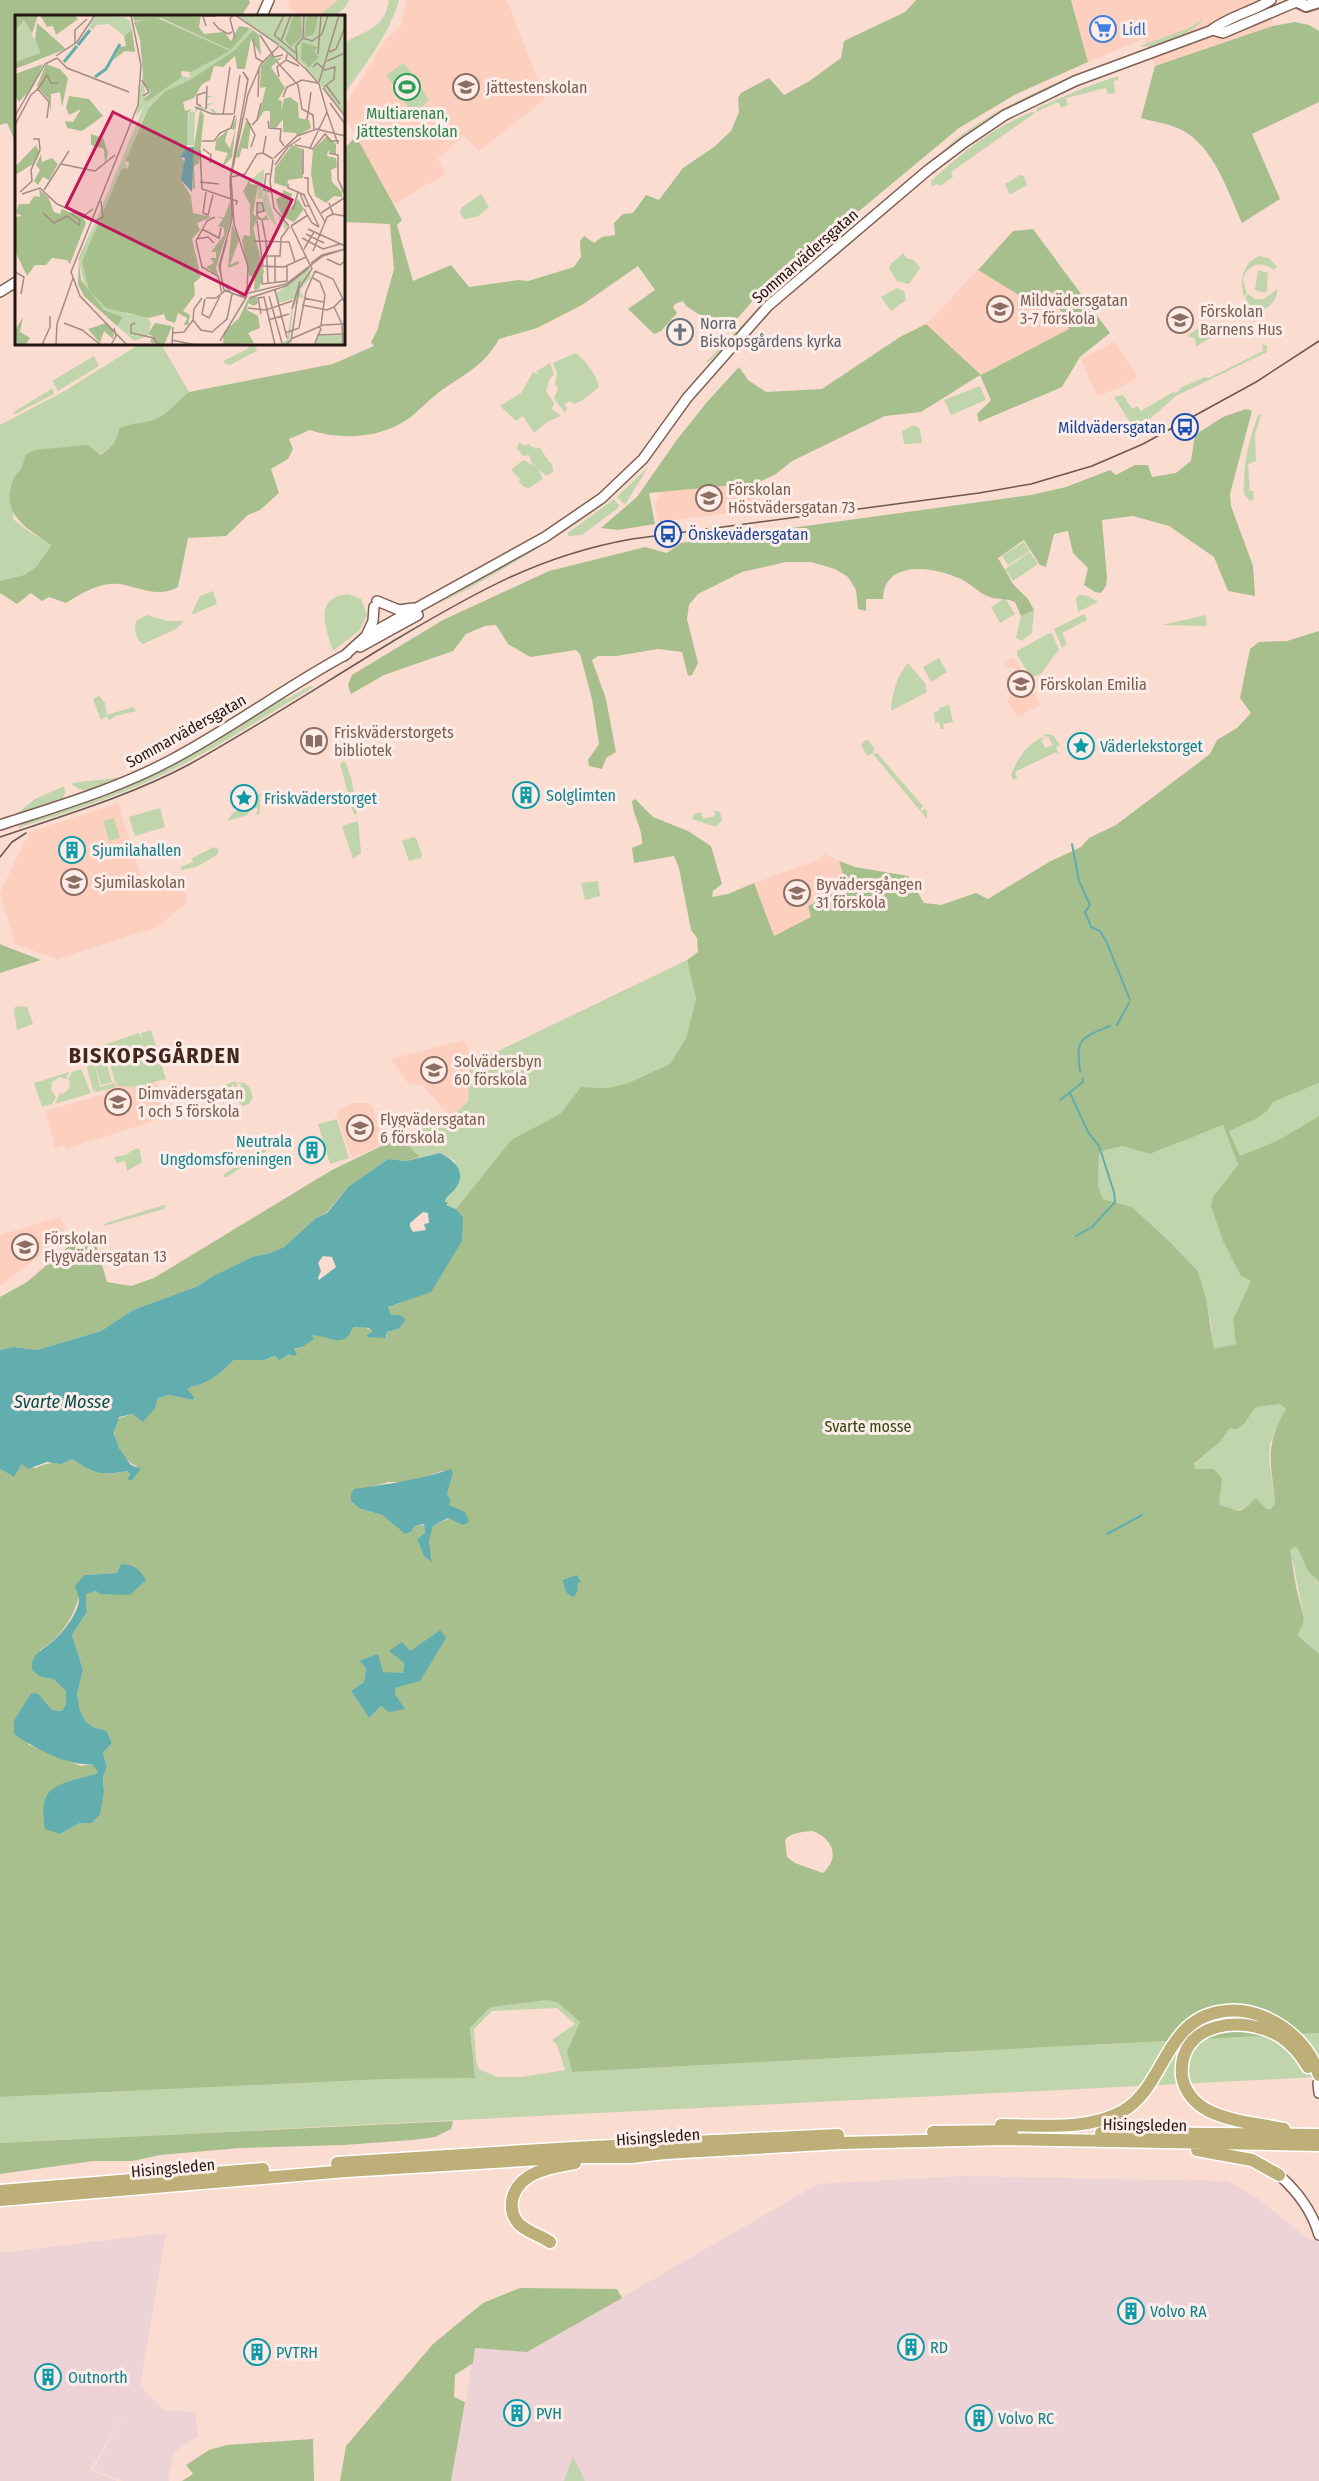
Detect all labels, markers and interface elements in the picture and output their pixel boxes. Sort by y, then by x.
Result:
supermarket icon: Lidl [1088,14,1118,44]
inset map [15,15,345,345]
place label: Lidl [1122,20,1146,39]
sports icon: Multiarenan, Jättestenskolan [392,72,422,102]
school or university icon: Jättestenskolan [451,72,481,102]
place label: Jättestenskolan [486,78,587,97]
place label: Multiarenan, Jättestenskolan [356,104,458,141]
street label: Sommarvädersgatan [748,205,862,307]
place label: Mildvädersgatan 3-7 förskola [1020,291,1128,328]
school or university icon: Mildvädersgatan 3-7 förskola [985,294,1015,324]
place label: Förskolan Barnens Hus [1200,302,1283,339]
school or university icon: Förskolan Barnens Hus [1165,305,1195,335]
place label: Norra Biskopsgårdens kyrka [700,314,842,351]
church icon: Norra Biskopsgårdens kyrka [665,317,695,347]
bus stop icon: Mildvädersgatan [1170,412,1200,442]
place label: Mildvädersgatan [1058,418,1166,437]
place label: Förskolan Höstvädersgatan 73 [728,480,855,517]
school or university icon: Förskolan Höstvädersgatan 73 [694,483,724,513]
bus stop icon: Önskevädersgatan [653,519,683,549]
place label: Önskevädersgatan [688,525,808,544]
school or university icon: Förskolan Emilia [1006,669,1036,699]
place label: Förskolan Emilia [1040,675,1147,694]
street label: Sommarvädersgatan [123,690,249,772]
place label: Friskväderstorgets bibliotek [334,723,454,760]
library icon: Friskväderstorgets bibliotek [299,726,329,756]
place icon: Väderlekstorget [1066,731,1096,761]
place label: Väderlekstorget [1100,737,1204,756]
building icon: Solglimten [511,780,541,810]
place icon: Friskväderstorget [229,783,259,813]
place label: Solglimten [546,786,616,805]
place label: Friskväderstorget [264,789,378,808]
building icon: Sjumilahallen [57,835,87,865]
place label: Sjumilahallen [92,841,181,860]
school or university icon: Sjumilaskolan [59,867,89,897]
place label: Sjumilaskolan [94,873,186,892]
place label: Byvädersgången 31 förskola [816,875,922,912]
school or university icon: Byvädersgången 31 förskola [782,878,812,908]
district label: BISKOPSGÅRDEN [69,1041,241,1069]
place label: Solvädersbyn 60 förskola [454,1052,542,1089]
school or university icon: Solvädersbyn 60 förskola [419,1055,449,1085]
place label: Dimvädersgatan 1 och 5 förskola [138,1084,243,1121]
school or university icon: Dimvädersgatan 1 och 5 förskola [103,1087,133,1117]
place label: Flygvädersgatan 6 förskola [380,1110,485,1147]
school or university icon: Flygvädersgatan 6 förskola [345,1113,375,1143]
place label: Neutrala Ungdomsföreningen [160,1132,292,1169]
building icon: Neutrala Ungdomsföreningen [297,1135,327,1165]
place label: Förskolan Flygvädersgatan 13 [44,1229,167,1266]
school or university icon: Förskolan Flygvädersgatan 13 [10,1232,40,1262]
water label: Svarte Mosse [13,1391,110,1413]
park label: Svarte mosse [825,1417,912,1436]
street label: Hisingsleden [1103,2115,1187,2135]
street label: Hisingsleden [615,2125,701,2149]
street label: Hisingsleden [130,2155,216,2181]
building icon: Volvo RA [1116,2296,1146,2326]
place label: Volvo RA [1150,2302,1207,2321]
building icon: RD [896,2332,926,2362]
building icon: PVTRH [242,2337,272,2367]
place label: RD [930,2338,948,2357]
place label: PVTRH [276,2343,318,2362]
building icon: Outnorth [33,2362,63,2392]
place label: Outnorth [68,2368,128,2387]
building icon: PVH [502,2398,532,2428]
building icon: Volvo RC [964,2403,994,2433]
place label: PVH [536,2404,562,2423]
place label: Volvo RC [998,2409,1054,2428]

